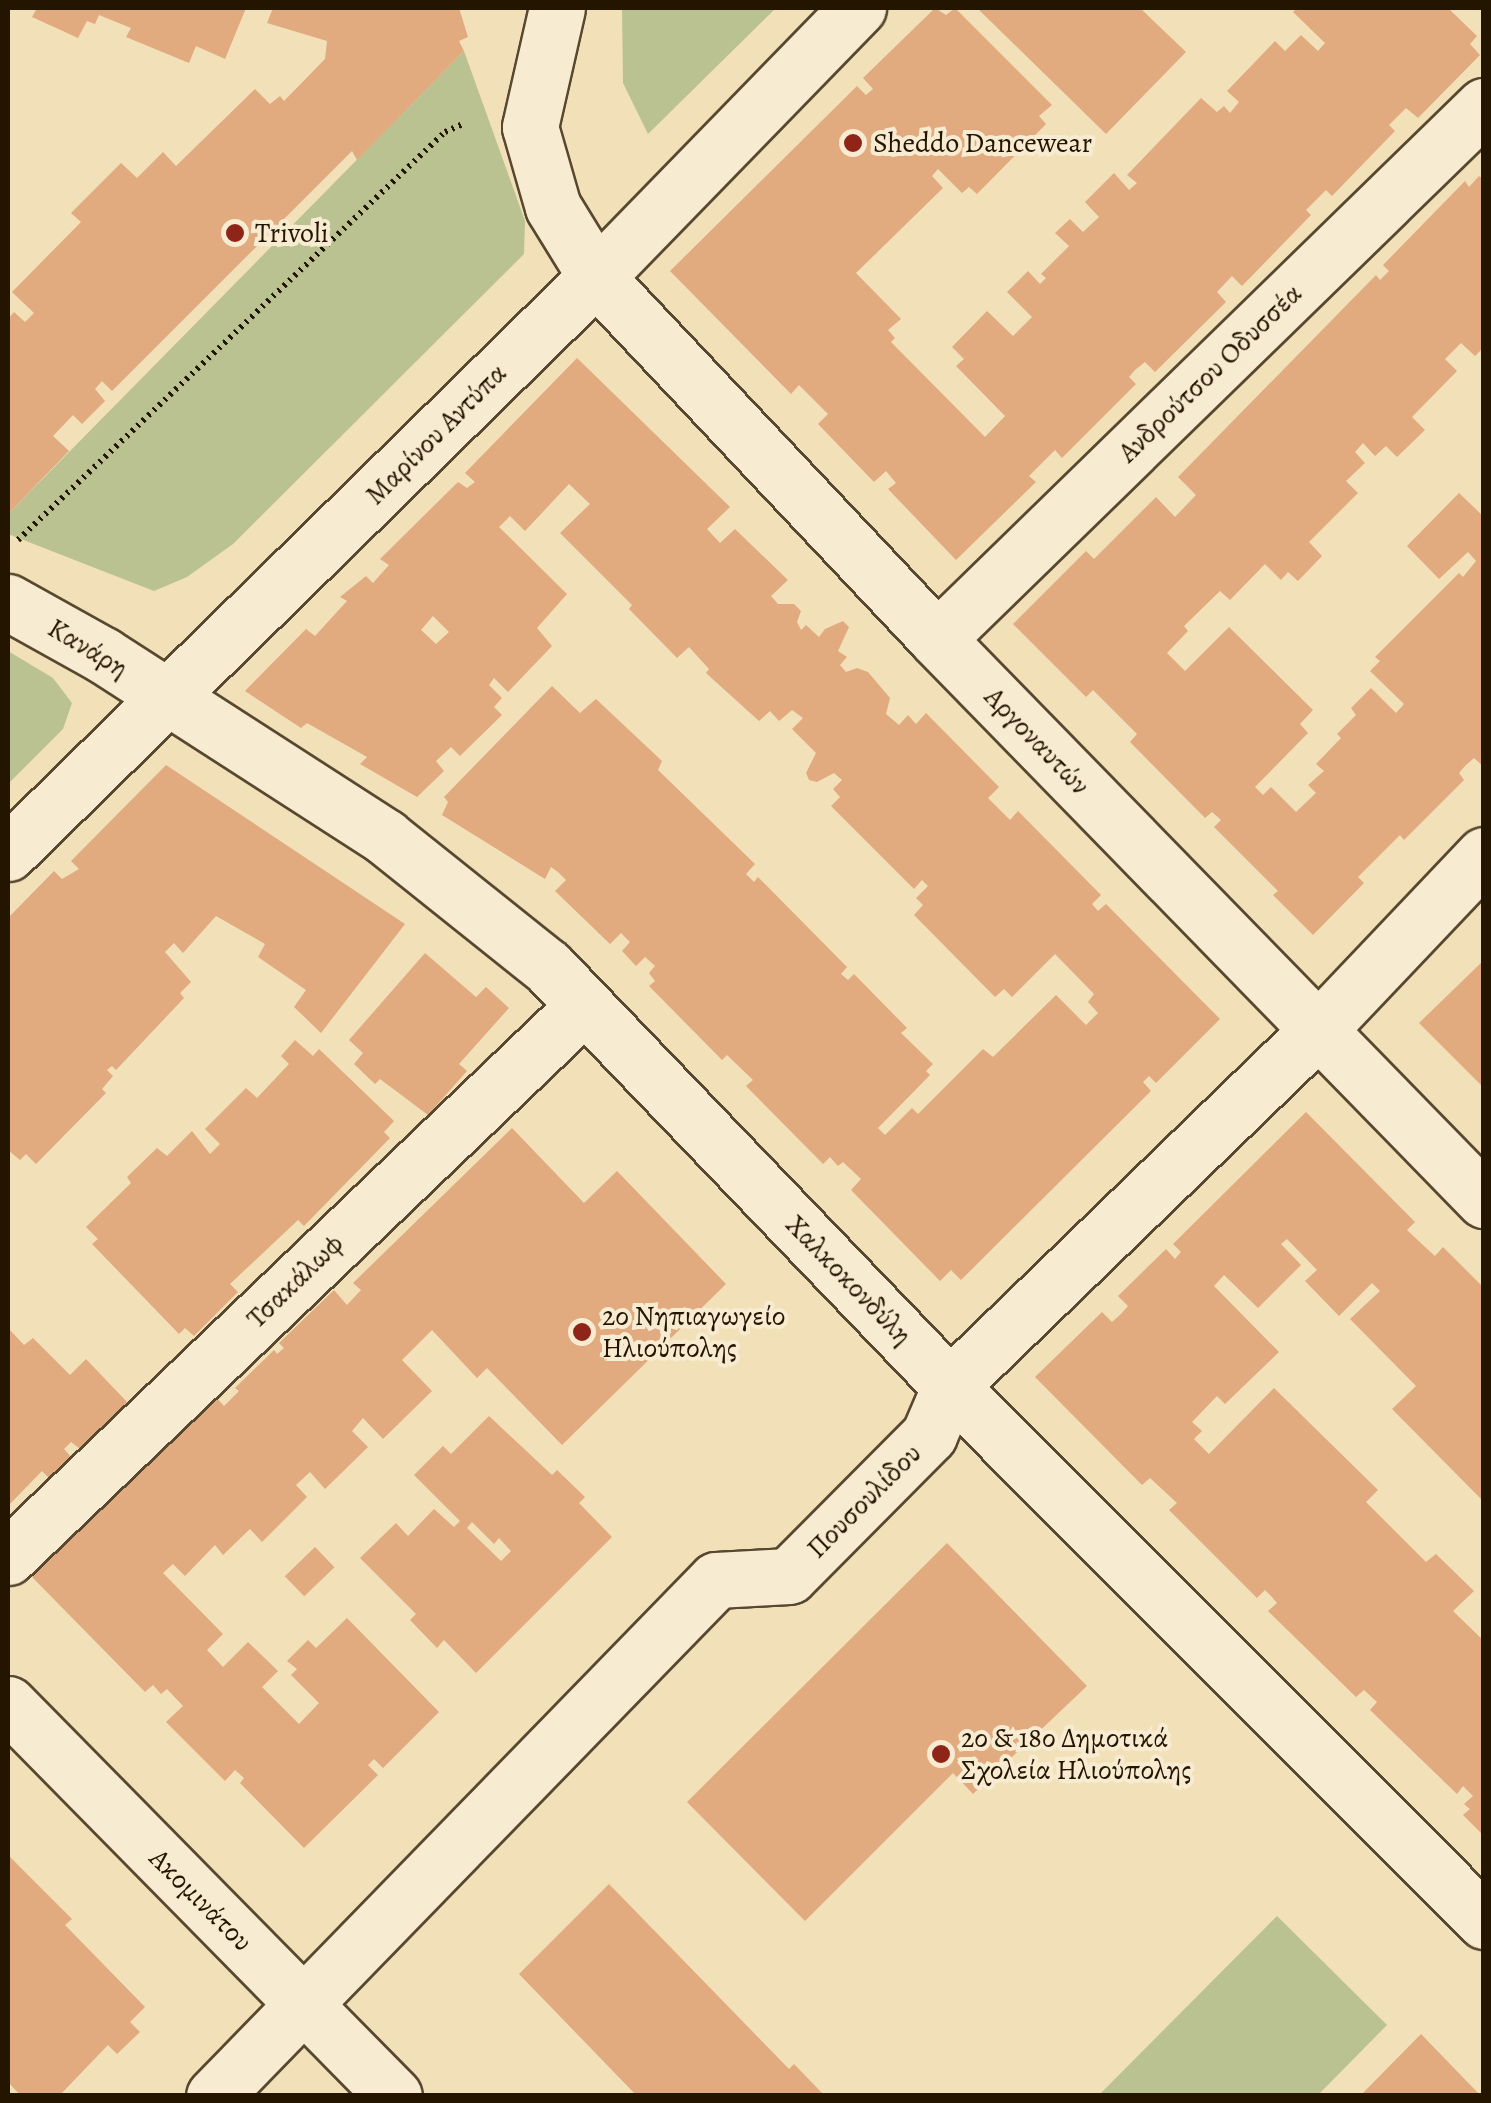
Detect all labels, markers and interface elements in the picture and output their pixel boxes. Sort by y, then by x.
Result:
place label: Sheddo Dancewear [873,126,1092,160]
marker: Sheddo Dancewear [842,132,864,154]
place label: Trivoli [255,216,329,250]
marker: Trivoli [224,222,246,244]
street label: Ανδρούτσου Οδυσσέα [1111,277,1309,469]
street label: Μαρίνου Αντύπα [358,356,514,512]
street label: Κανάρη [42,611,134,685]
street label: Αργοναυτών [977,680,1097,802]
street label: Χαλκοκονδύλη [779,1208,919,1352]
street label: Τσακάλωφ [240,1227,350,1335]
place label: 2ο Νηπιαγωγείο Ηλιούπολης [602,1299,785,1365]
marker: 2ο Νηπιαγωγείο Ηλιούπολης [571,1321,593,1343]
street label: Πουσουλίδου [800,1437,928,1565]
place label: 2ο & 18ο Δημοτικά Σχολεία Ηλιούπολης [961,1721,1191,1787]
marker: 2ο & 18ο Δημοτικά Σχολεία Ηλιούπολης [930,1743,952,1765]
street label: Ακομινάτου [143,1842,259,1958]

